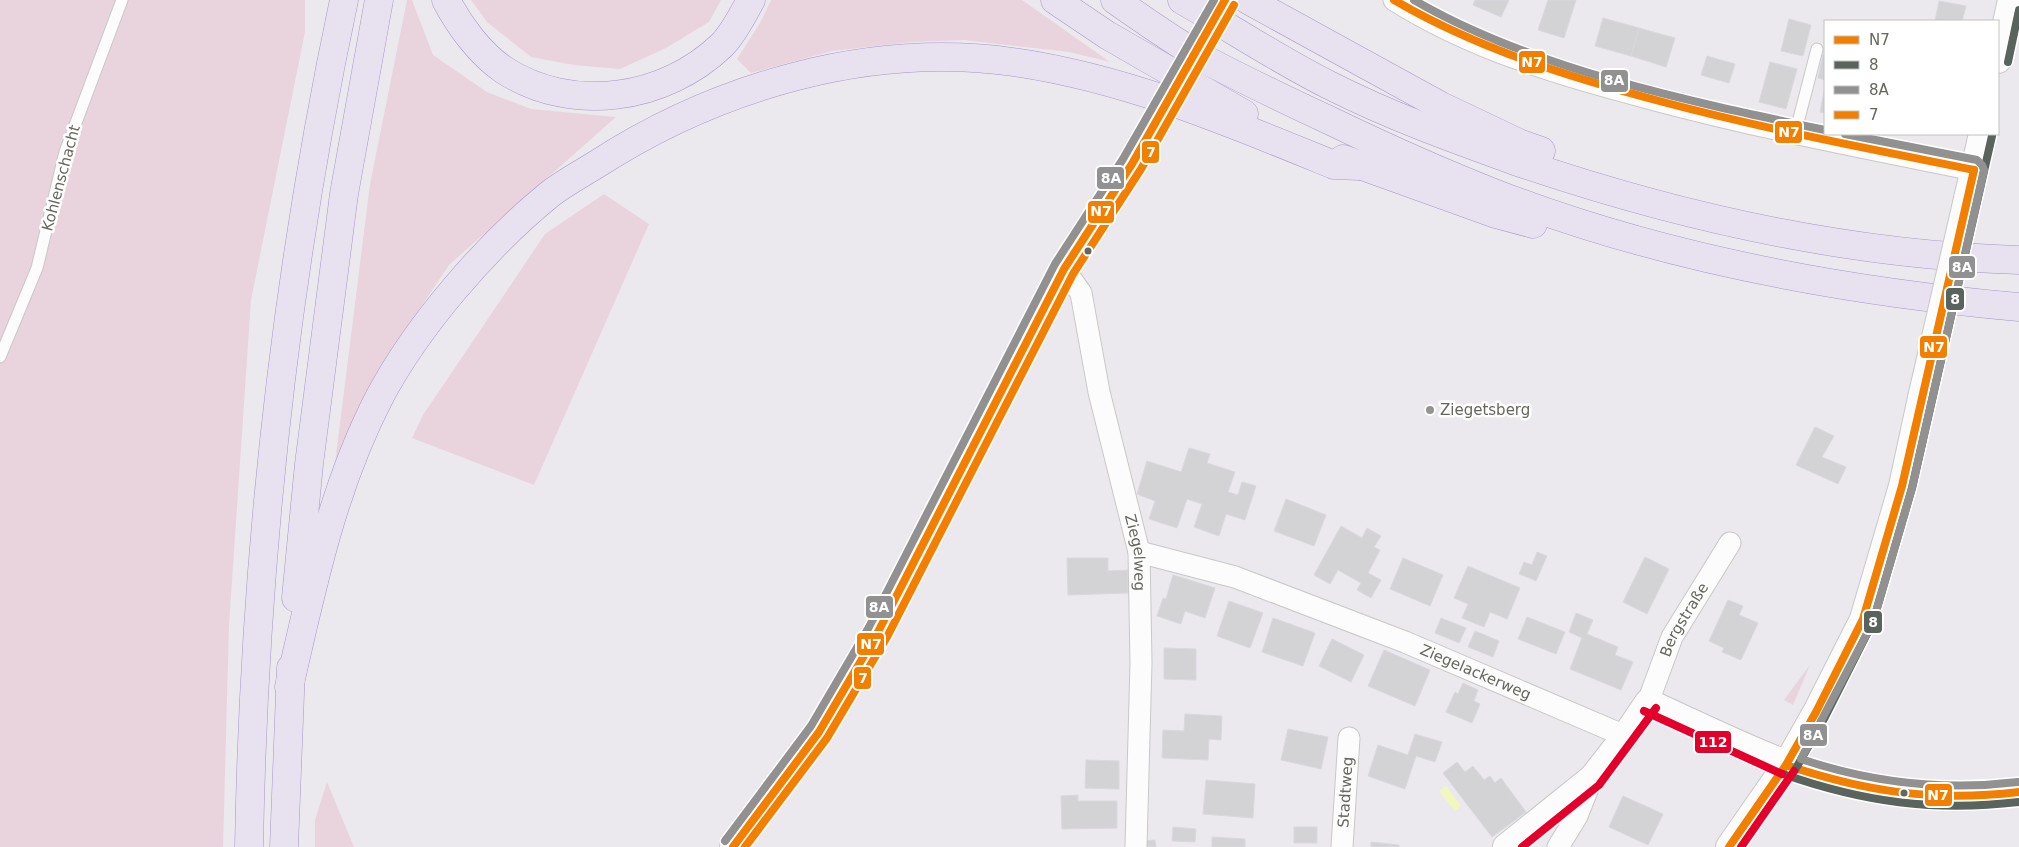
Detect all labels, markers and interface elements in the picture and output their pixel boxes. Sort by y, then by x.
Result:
legend [1824,20,1999,135]
text: N7 [1869,31,1890,49]
line badge: N7 [1518,50,1546,74]
text: N7 [1521,54,1543,70]
text: 8 [1869,56,1879,74]
line badge: 8A [1600,69,1629,93]
text: 8A [1604,72,1624,88]
text: 8A [1869,81,1890,99]
text: 7 [1869,106,1879,124]
line badge: N7 [1774,120,1803,144]
street label: Kohlenschacht [38,123,84,233]
text: N7 [1778,124,1800,140]
line badge: 7 [1141,140,1160,164]
text: 7 [1146,144,1156,160]
line badge: 8A [1096,166,1125,190]
text: 8A [1101,170,1121,186]
line badge: N7 [1087,200,1115,224]
text: N7 [1090,203,1112,219]
unlabelled marker [1083,246,1093,256]
line badge: 8A [1948,255,1976,279]
text: 8A [1952,259,1972,275]
line badge: 8 [1945,287,1965,311]
text: 8 [1950,291,1960,307]
line badge: N7 [1919,335,1948,359]
text: N7 [1923,339,1945,355]
place label: Ziegetsberg [1440,401,1530,419]
marker: Ziegetsberg [1424,404,1436,416]
street label: Ziegelweg [1121,512,1149,591]
street label: Bergstraße [1656,579,1712,660]
line badge: 8A [865,595,894,619]
text: 8A [869,599,889,615]
line badge: 8 [1863,610,1883,634]
text: 8 [1868,614,1878,630]
line badge: N7 [856,632,885,656]
text: N7 [860,636,882,652]
street label: Ziegelackerweg [1418,641,1534,704]
line badge: 7 [853,666,872,690]
text: 7 [858,670,868,686]
line badge: 8A [1799,723,1828,747]
text: 8A [1803,727,1823,743]
line badge: 112 [1694,730,1732,754]
text: 112 [1698,734,1728,750]
street label: Stadtweg [1334,756,1357,828]
line badge: N7 [1924,783,1953,807]
text: N7 [1927,787,1949,803]
unlabelled marker [1899,788,1909,798]

